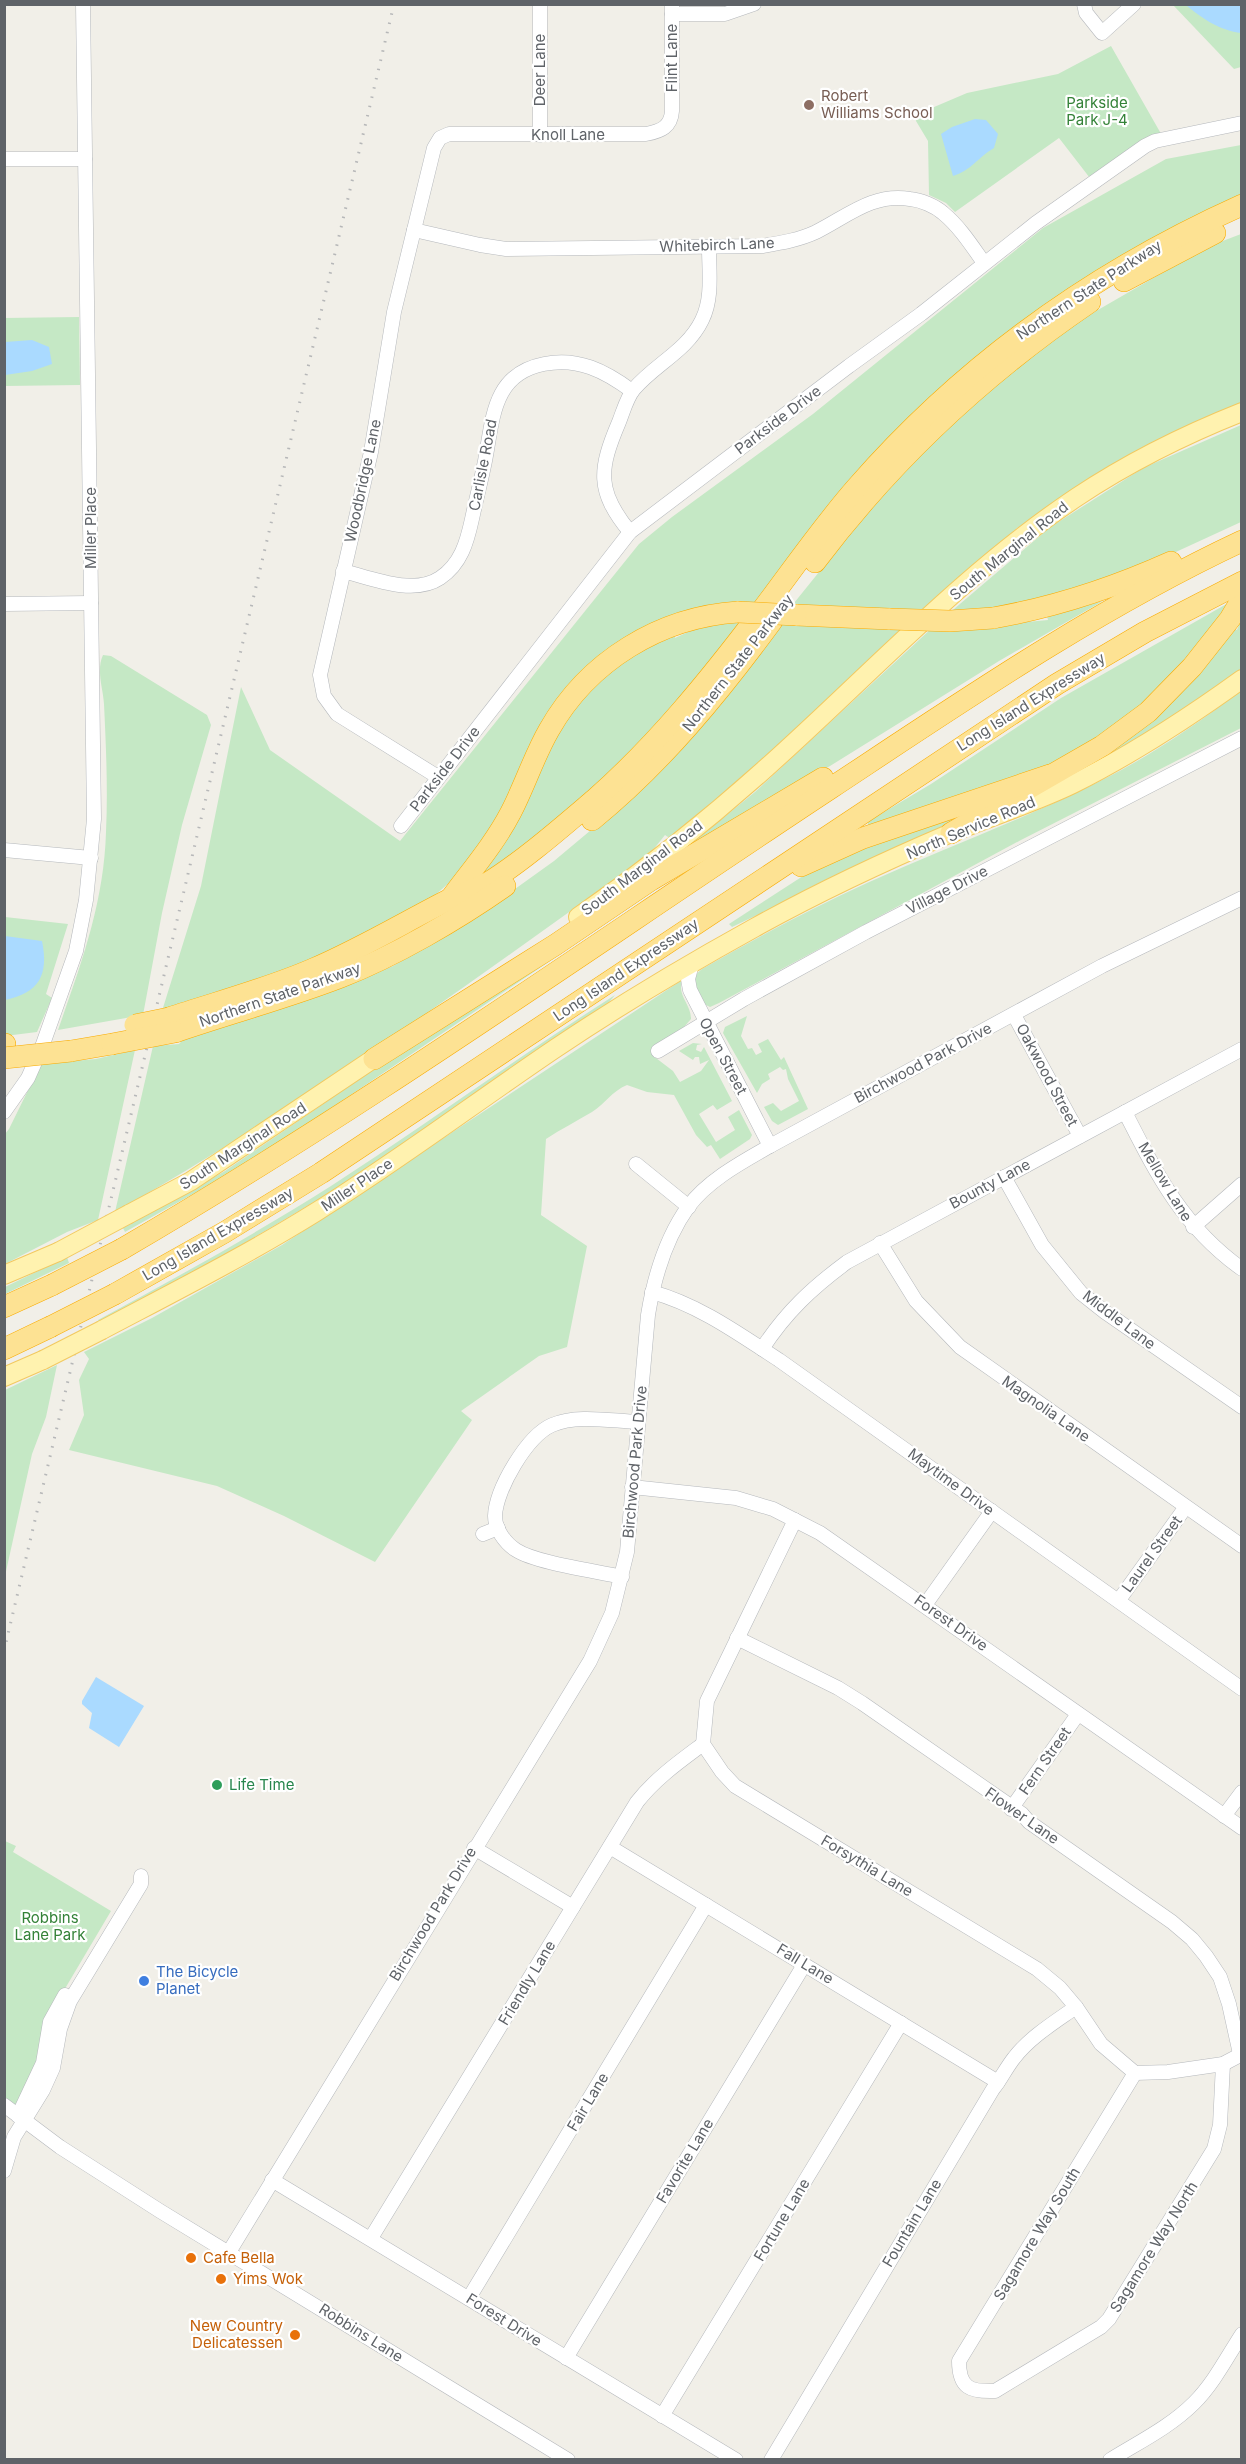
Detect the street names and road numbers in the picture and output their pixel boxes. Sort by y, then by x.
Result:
street label: Flint Lane [662,24,681,92]
street label: Deer Lane [530,34,549,106]
street label: Knoll Lane [531,125,605,144]
street label: Whitebirch Lane [659,233,775,256]
street label: Northern State Parkway [1012,235,1165,344]
street label: Parkside Drive [731,381,825,458]
street label: Woodbridge Lane [340,417,385,544]
street label: Carlisle Road [464,417,501,512]
street label: Miller Place [81,487,100,569]
street label: South Marginal Road [946,497,1072,604]
street label: Northern State Parkway [678,590,798,735]
street label: Long Island Expressway [953,648,1109,755]
street label: Parkside Drive [405,722,484,815]
street label: North Service Road [903,792,1038,863]
street label: South Marginal Road [577,816,706,919]
street label: Village Drive [903,861,991,918]
street label: Long Island Expressway [549,914,703,1025]
street label: Northern State Parkway [197,958,364,1031]
street label: Open Street [695,1014,752,1098]
street label: Birchwood Park Drive [851,1018,995,1107]
street label: Oakwood Street [1012,1020,1083,1130]
street label: South Marginal Road [176,1098,310,1194]
street label: Mellow Lane [1134,1139,1197,1225]
street label: Miller Place [317,1154,396,1215]
street label: Bounty Lane [946,1154,1033,1213]
street label: Long Island Expressway [139,1182,297,1285]
street label: Middle Lane [1079,1286,1160,1353]
street label: Magnolia Lane [998,1371,1094,1446]
street label: Birchwood Park Drive [618,1385,651,1539]
street label: Maytime Drive [904,1444,998,1519]
street label: Laurel Street [1117,1512,1186,1596]
street label: Forest Drive [911,1590,992,1655]
street label: Fern Street [1014,1723,1075,1798]
street label: Flower Lane [981,1783,1063,1848]
street label: Forsythia Lane [818,1831,917,1901]
street label: Birchwood Park Drive [385,1843,480,1984]
street label: Friendly Lane [494,1937,559,2029]
street label: Fall Lane [773,1939,837,1988]
street label: Fair Lane [563,2069,612,2134]
street label: Favorite Lane [652,2115,717,2207]
street label: Sagamore Way South [989,2164,1084,2304]
street label: Fortune Lane [749,2175,814,2265]
street label: Fountain Lane [878,2175,945,2270]
street label: Sagamore Way North [1106,2178,1202,2316]
street label: Forest Drive [463,2289,546,2350]
street label: Robbins Lane [316,2299,407,2366]

